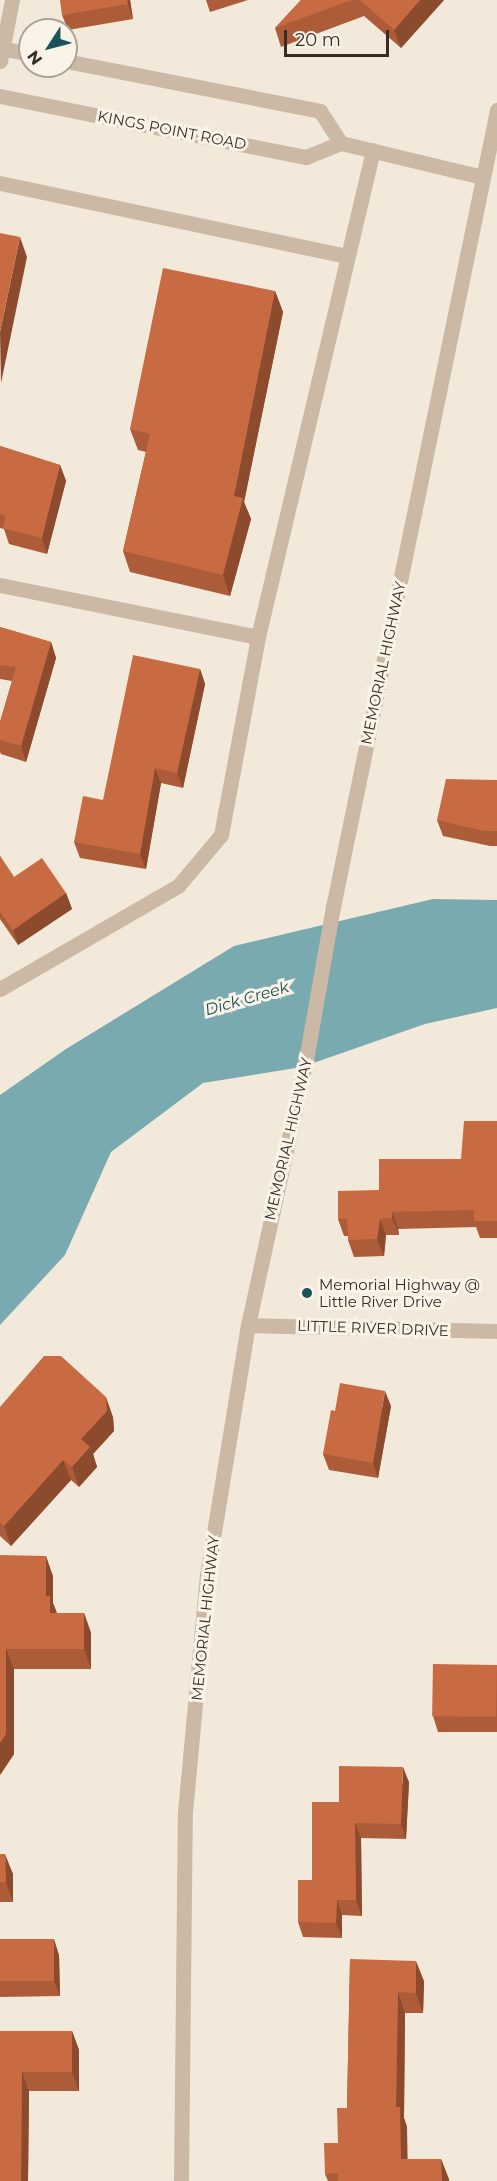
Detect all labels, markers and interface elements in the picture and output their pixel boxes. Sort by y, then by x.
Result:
north arrow [18,18,78,78]
scale bar [287,18,392,56]
text: 20 m [295,29,341,51]
text: N [23,47,46,69]
street label: KINGS POINT ROAD [96,107,248,153]
street label: MEMORIAL HIGHWAY [357,580,409,746]
water label: Dick Creek [203,978,291,1020]
street label: MEMORIAL HIGHWAY [261,1056,315,1222]
place label: Memorial Highway @ Little River Drive [319,1275,480,1310]
marker: Memorial Highway @ Little River Drive [300,1286,314,1300]
street label: LITTLE RIVER DRIVE [297,1316,449,1340]
street label: MEMORIAL HIGHWAY [187,1534,223,1702]

